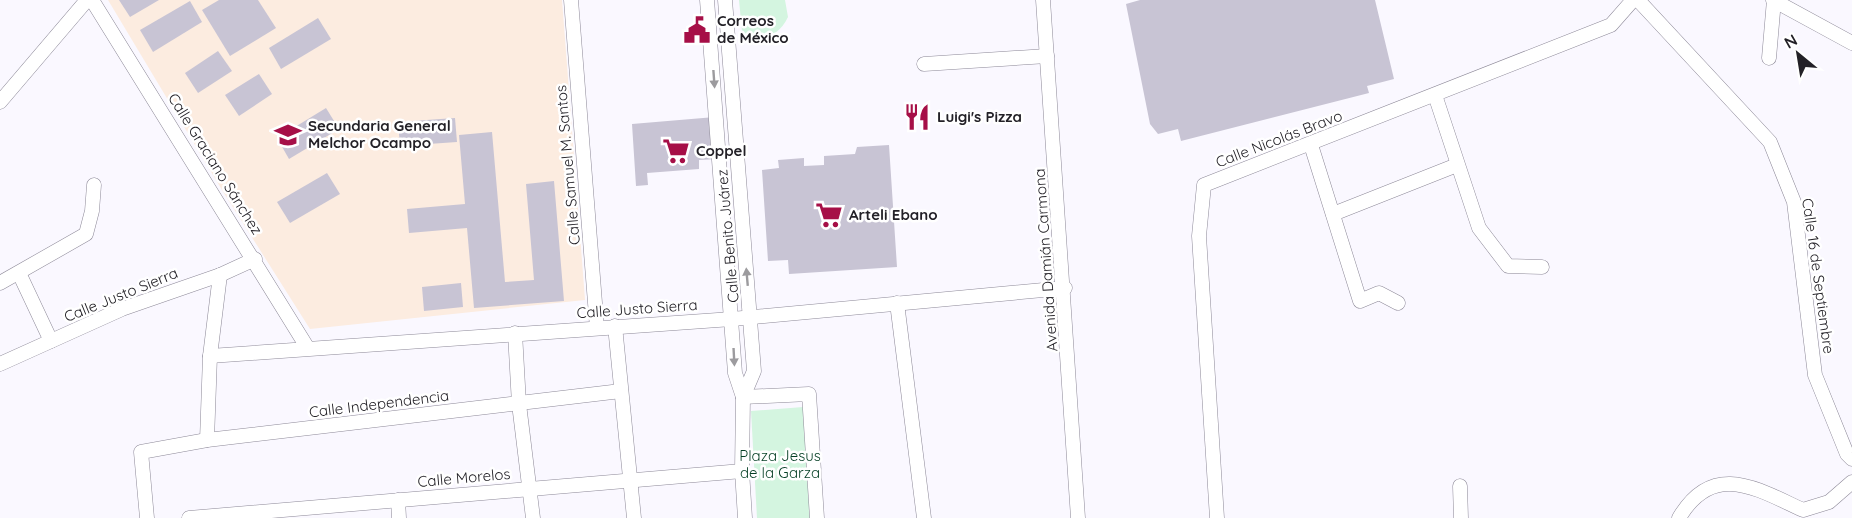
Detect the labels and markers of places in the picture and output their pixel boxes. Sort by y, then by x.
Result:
place label: Correos de México [717,11,789,47]
public building icon: Correos de México [682,15,712,45]
restaurant icon: Luigi's Pizza [902,102,932,132]
place label: Luigi's Pizza [937,107,1022,126]
place label: Secundaria General Melchor Ocampo [308,116,451,152]
school or university icon: Secundaria General Melchor Ocampo [273,120,303,150]
supermarket icon: Coppel [661,136,691,166]
place label: Coppel [696,141,747,160]
supermarket icon: Arteli Ebano [814,200,844,230]
place label: Arteli Ebano [849,205,938,224]

